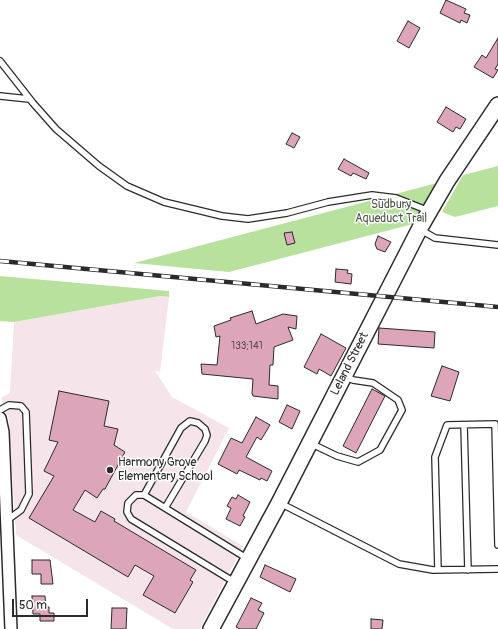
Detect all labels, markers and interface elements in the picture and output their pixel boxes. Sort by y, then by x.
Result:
park label: Sudbury Aqueduct Trail [355,198,427,226]
street label: Leland Street [328,330,372,398]
house number: 133;141 [231,340,263,352]
place label: Harmony Grove Elementary School [118,456,213,484]
marker: Harmony Grove Elementary School [105,465,115,475]
scale bar [14,591,90,617]
text: 50 m [19,598,47,613]

